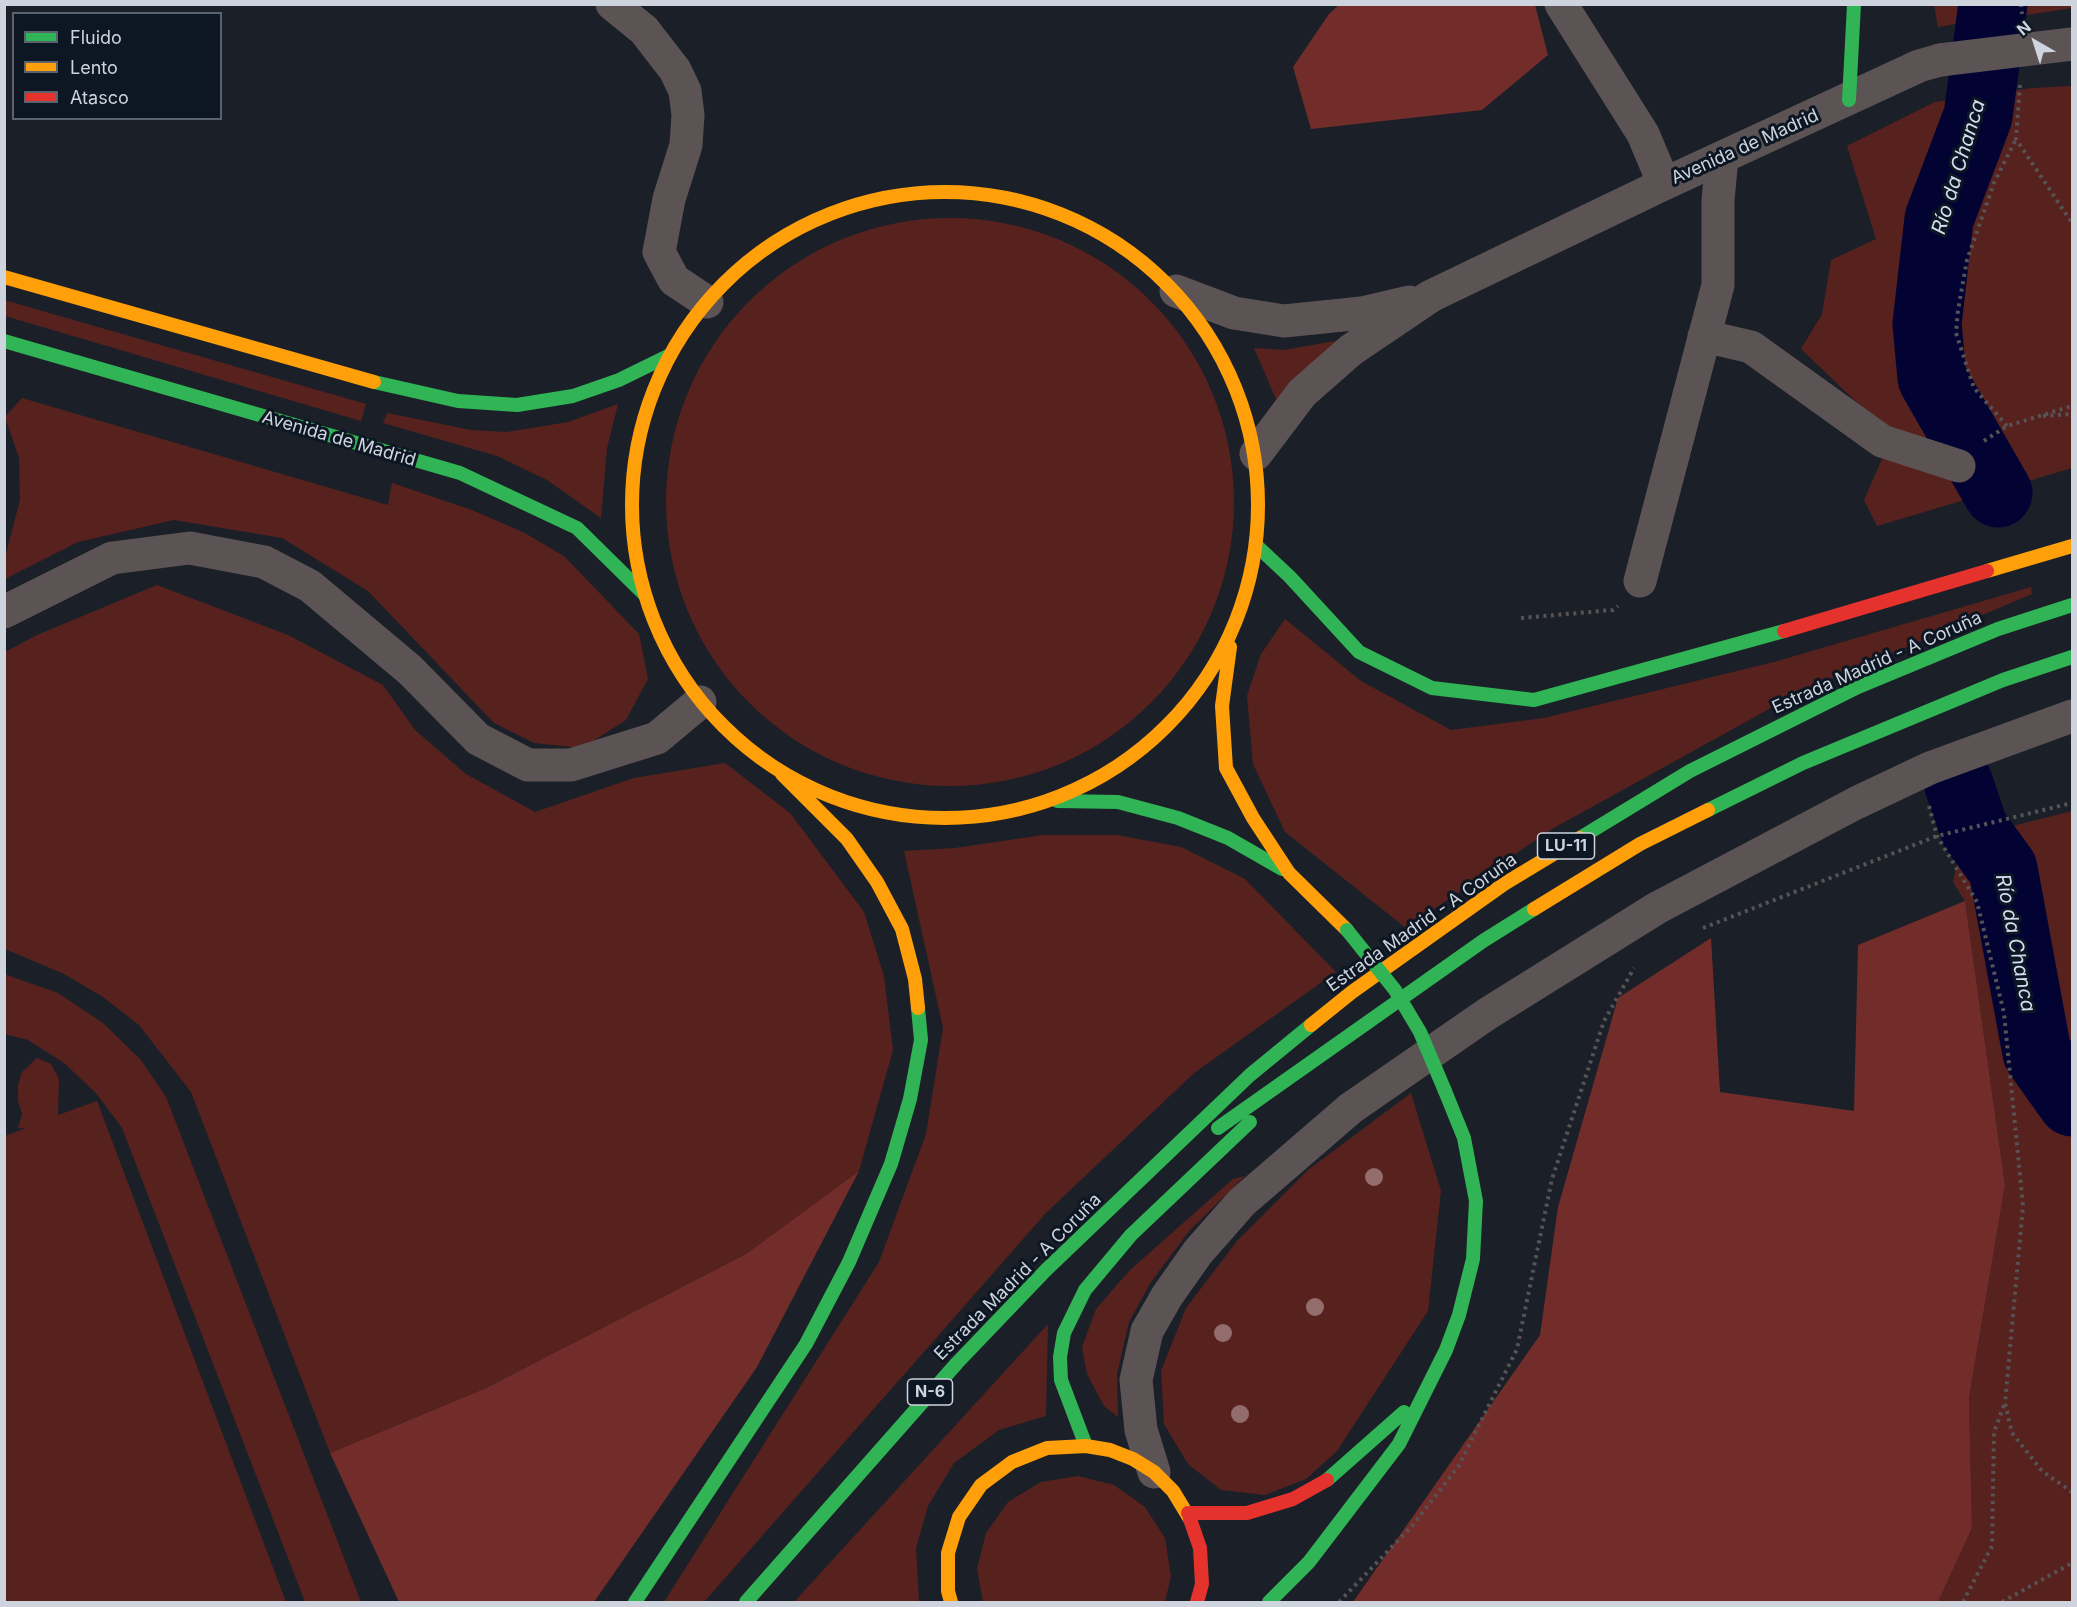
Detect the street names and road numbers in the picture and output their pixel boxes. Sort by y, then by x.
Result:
street label: Avenida de Madrid [1668,105,1822,189]
street label: Avenida de Madrid [260,407,418,471]
street label: Estrada Madrid - A Coruña [1769,607,1985,719]
road number: LU-11 [1538,833,1594,859]
street label: Estrada Madrid - A Coruña [1323,849,1521,997]
street label: Estrada Madrid - A Coruña [930,1189,1106,1365]
road number: N-6 [908,1379,952,1405]

